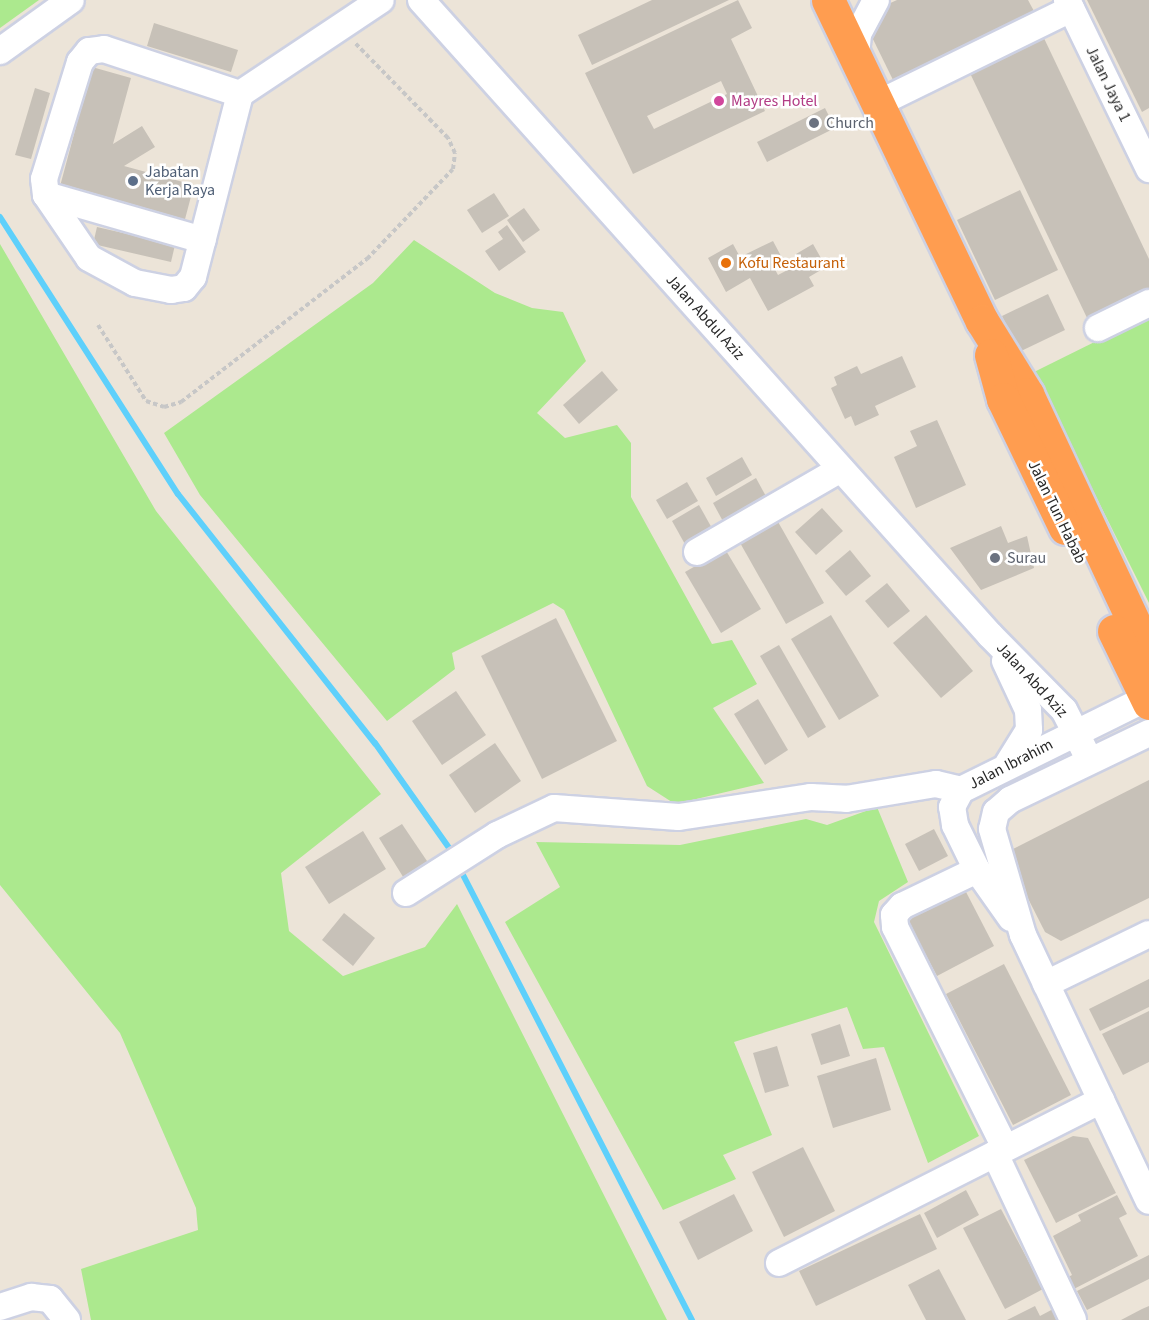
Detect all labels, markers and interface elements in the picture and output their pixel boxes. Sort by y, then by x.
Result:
street label: Jalan Jaya 1 [1081,43,1135,125]
place label: Mayres Hotel [731,91,817,111]
marker: Mayres Hotel [712,94,726,108]
place label: Church [826,113,874,133]
marker: Church [807,116,821,130]
place label: Jabatan Kerja Raya [145,162,215,200]
marker: Jabatan Kerja Raya [126,174,140,188]
place label: Kofu Restaurant [738,253,845,273]
marker: Kofu Restaurant [719,256,733,270]
street label: Jalan Abdul Aziz [662,270,748,364]
street label: Jalan Tun Habab [1024,457,1090,567]
place label: Surau [1007,548,1046,568]
marker: Surau [988,551,1002,565]
street label: Jalan Abd Aziz [992,638,1072,722]
street label: Jalan Ibrahim [966,735,1056,793]

